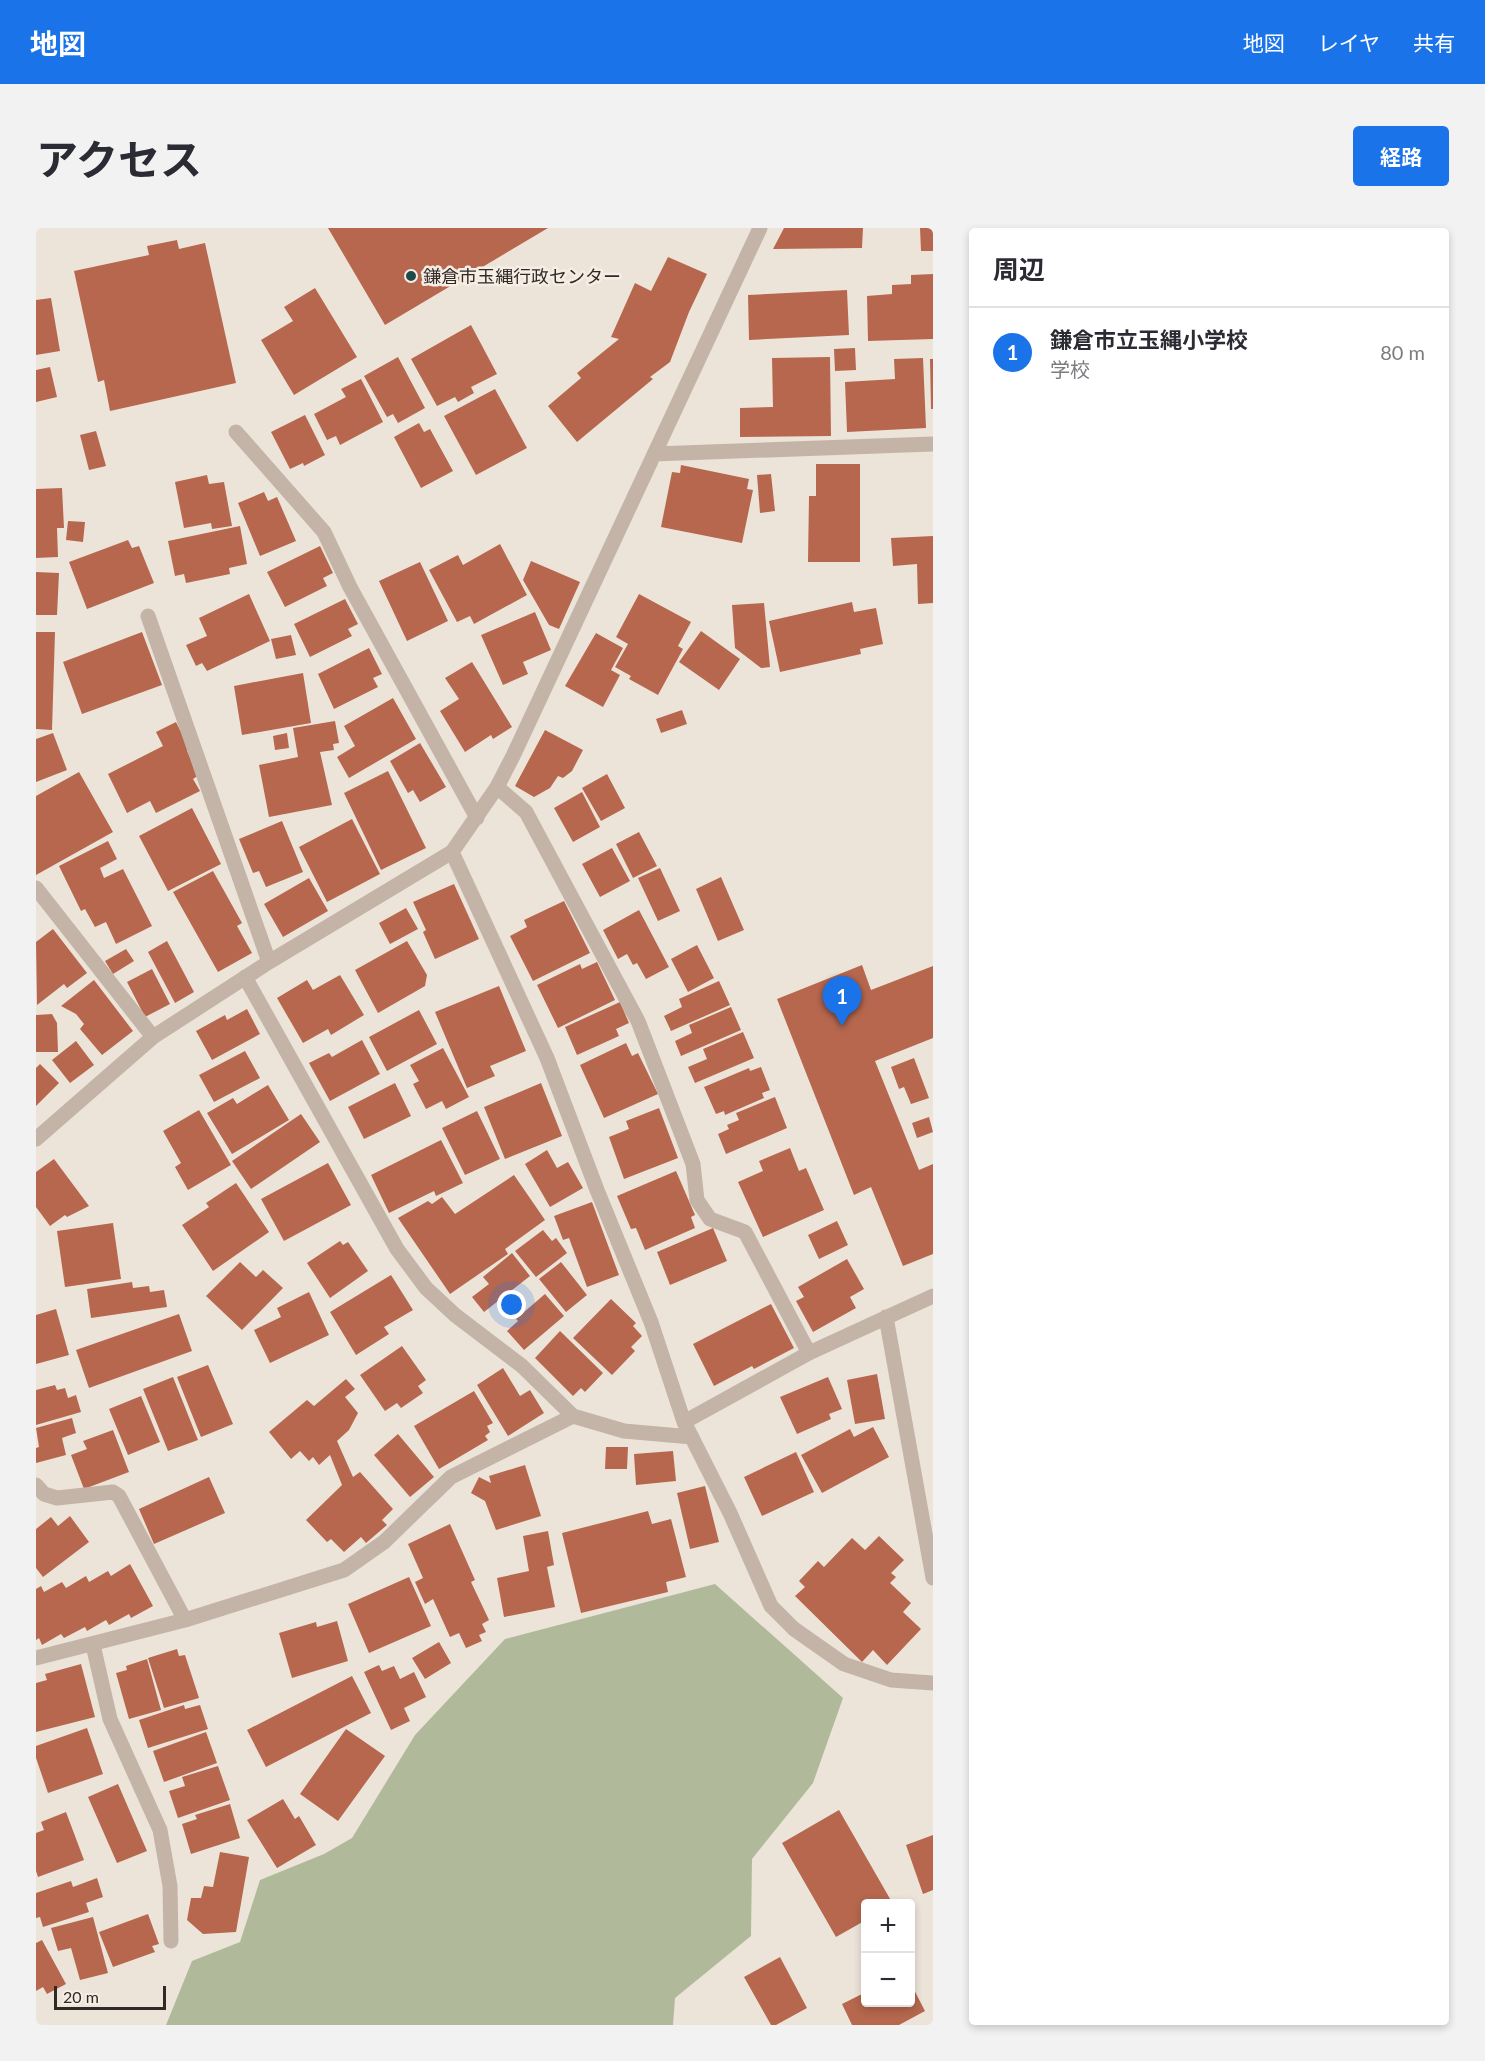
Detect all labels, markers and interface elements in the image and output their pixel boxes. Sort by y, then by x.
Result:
text: 地図 [30,26,86,60]
text: 地図 [1243,30,1285,55]
text: レイヤ [1318,30,1380,55]
text: 共有 [1413,30,1455,55]
button: 経路 [1353,126,1449,186]
text: アクセス [36,134,202,184]
text: 周辺 [993,253,1045,285]
place label: 鎌倉市玉縄行政センター [423,265,621,287]
marker: 鎌倉市玉縄行政センター [404,269,418,283]
text: 鎌倉市立玉縄小学校 [1050,326,1248,353]
text: 1 [1007,340,1018,364]
text: 80 m [1380,340,1425,364]
text: 学校 [1050,357,1090,381]
pin: 1 [822,976,862,1026]
your location [497,1290,526,1319]
map controls [861,1899,915,2007]
button: + [861,1899,915,1953]
button: − [861,1953,915,2007]
scale bar [54,1983,166,2010]
text: 20 m [63,1987,99,2006]

